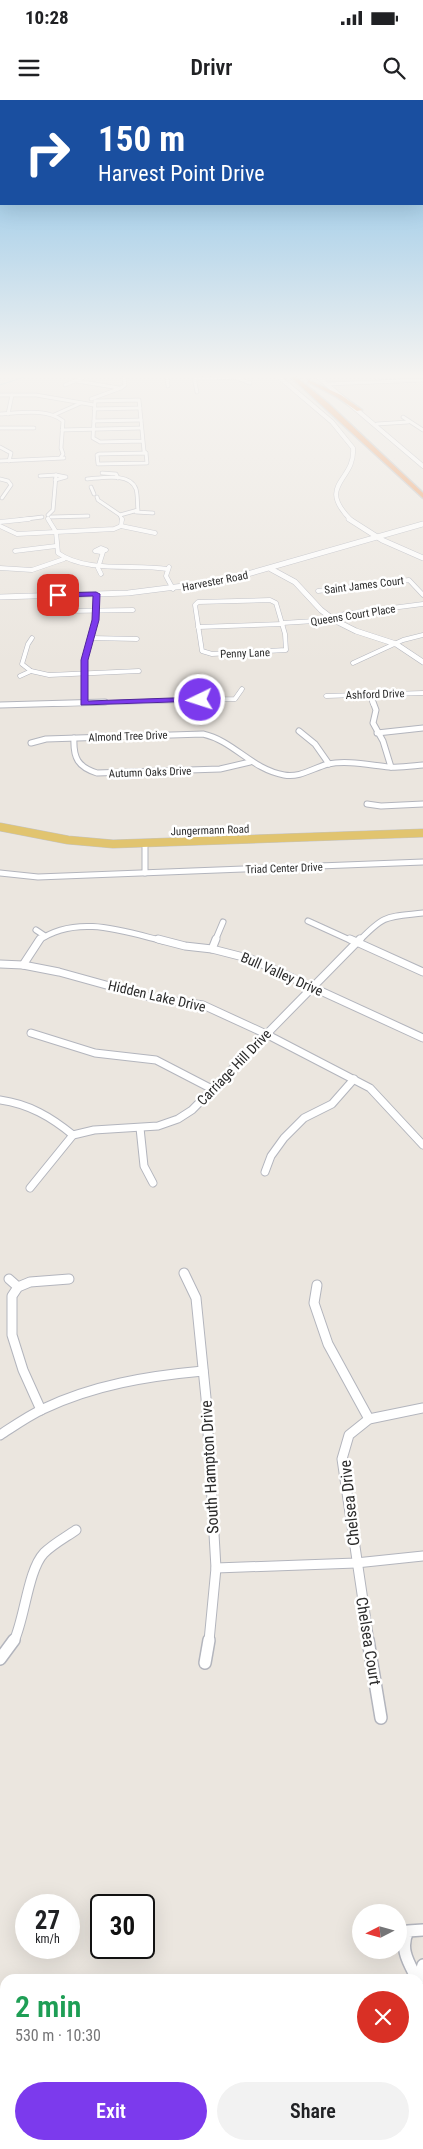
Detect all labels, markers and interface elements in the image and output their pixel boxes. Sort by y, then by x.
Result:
text: 10:28 [25,6,69,29]
icon: menu [15,54,43,82]
icon: search [380,54,408,82]
text: Drivr [191,55,232,80]
text: 150 m [98,119,185,160]
icon: right [15,120,80,185]
text: Harvest Point Drive [98,161,265,186]
street label: Harvester Road [181,569,249,594]
pin [37,574,79,616]
street label: Saint James Court [324,574,405,597]
icon: arrive [44,581,72,609]
street label: Queens Court Place [310,602,396,629]
street label: Penny Lane [220,646,270,661]
position arrow [173,673,225,725]
street label: Ashford Drive [345,687,405,702]
street label: Almond Tree Drive [88,729,168,744]
street label: Autumn Oaks Drive [108,765,192,780]
street label: Jungermann Road [170,823,250,838]
street label: Triad Center Drive [245,861,323,876]
street label: Bull Valley Drive [238,949,326,999]
street label: Hidden Lake Drive [107,977,208,1015]
street label: Carriage Hill Drive [194,1025,275,1108]
street label: South Hampton Drive [197,1400,222,1534]
street label: Chelsea Drive [336,1459,363,1547]
street label: Chelsea Court [352,1596,385,1687]
speed limit sign: 30 [90,1894,155,1959]
north arrow [352,1904,408,1959]
map controls [352,1904,407,1959]
text: 27 [35,1906,60,1935]
text: km/h [35,1932,60,1946]
text: 2 min [15,1989,81,2024]
button: close [357,1991,409,2043]
text: 530 m · 10:30 [15,2026,101,2045]
button: Exit [15,2082,207,2140]
button: Share [217,2082,409,2140]

